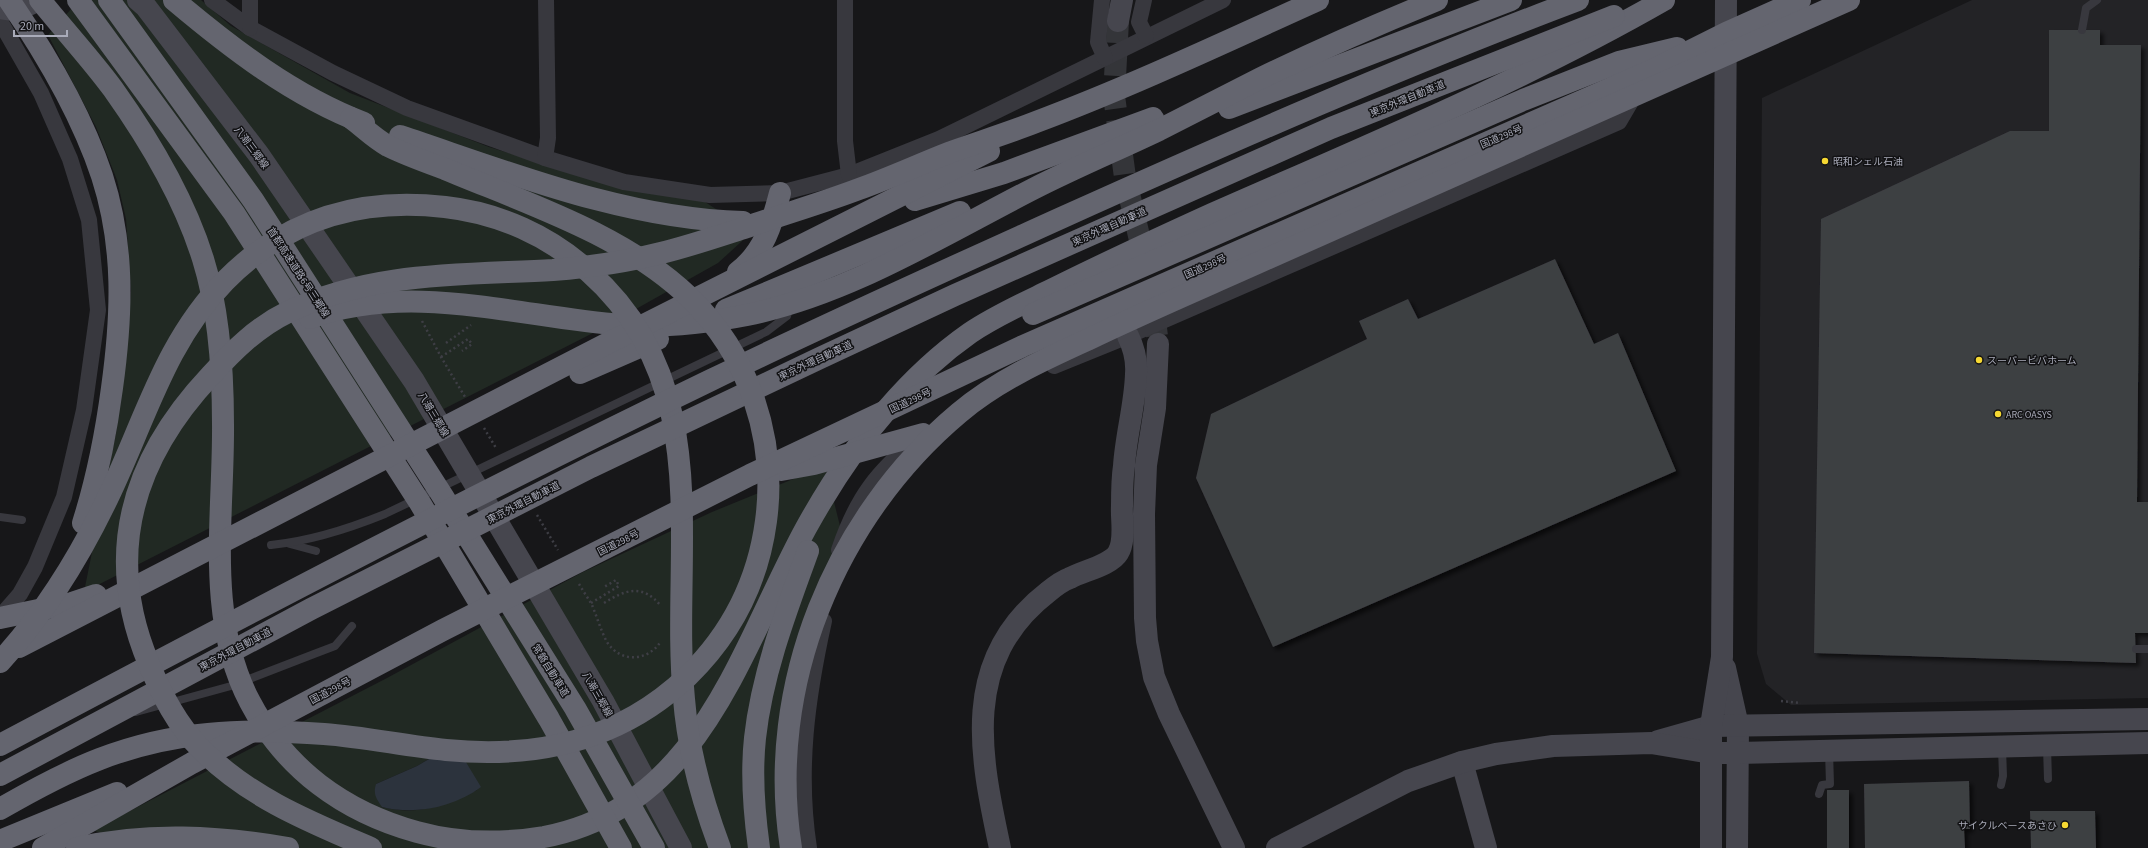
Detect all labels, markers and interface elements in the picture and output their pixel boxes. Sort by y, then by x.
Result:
scale bar [14,12,67,38]
text: 20 m [20,18,44,35]
street label: 東京外環自動車道 [1368,77,1447,120]
street label: 国道298号 [1478,122,1525,152]
street label: 八潮三郷線 [231,123,272,172]
place label: 昭和シェル石油 [1833,155,1903,169]
marker: 昭和シェル石油 [1820,156,1830,166]
street label: 東京外環自動車道 [1070,204,1149,250]
street label: 首都高速道路6号三郷線 [264,225,333,320]
street label: 国道298号 [1182,251,1229,282]
street label: 東京外環自動車道 [776,338,855,384]
place label: スーパービバホーム [1987,354,2077,368]
marker: スーパービバホーム [1974,355,1984,365]
street label: 国道298号 [887,385,934,417]
street label: 八潮三郷線 [414,389,452,440]
place label: ARC OASYS [2006,408,2052,422]
marker: ARC OASYS [1993,409,2003,419]
street label: 東京外環自動車道 [485,478,562,527]
street label: 国道298号 [595,526,642,559]
street label: 東京外環自動車道 [197,625,274,675]
street label: 常磐自動車道 [528,641,572,700]
street label: 八潮三郷線 [579,669,616,720]
street label: 国道298号 [307,674,354,708]
place label: サイクルベースあさひ [1958,819,2057,833]
marker: サイクルベースあさひ [2060,820,2070,830]

